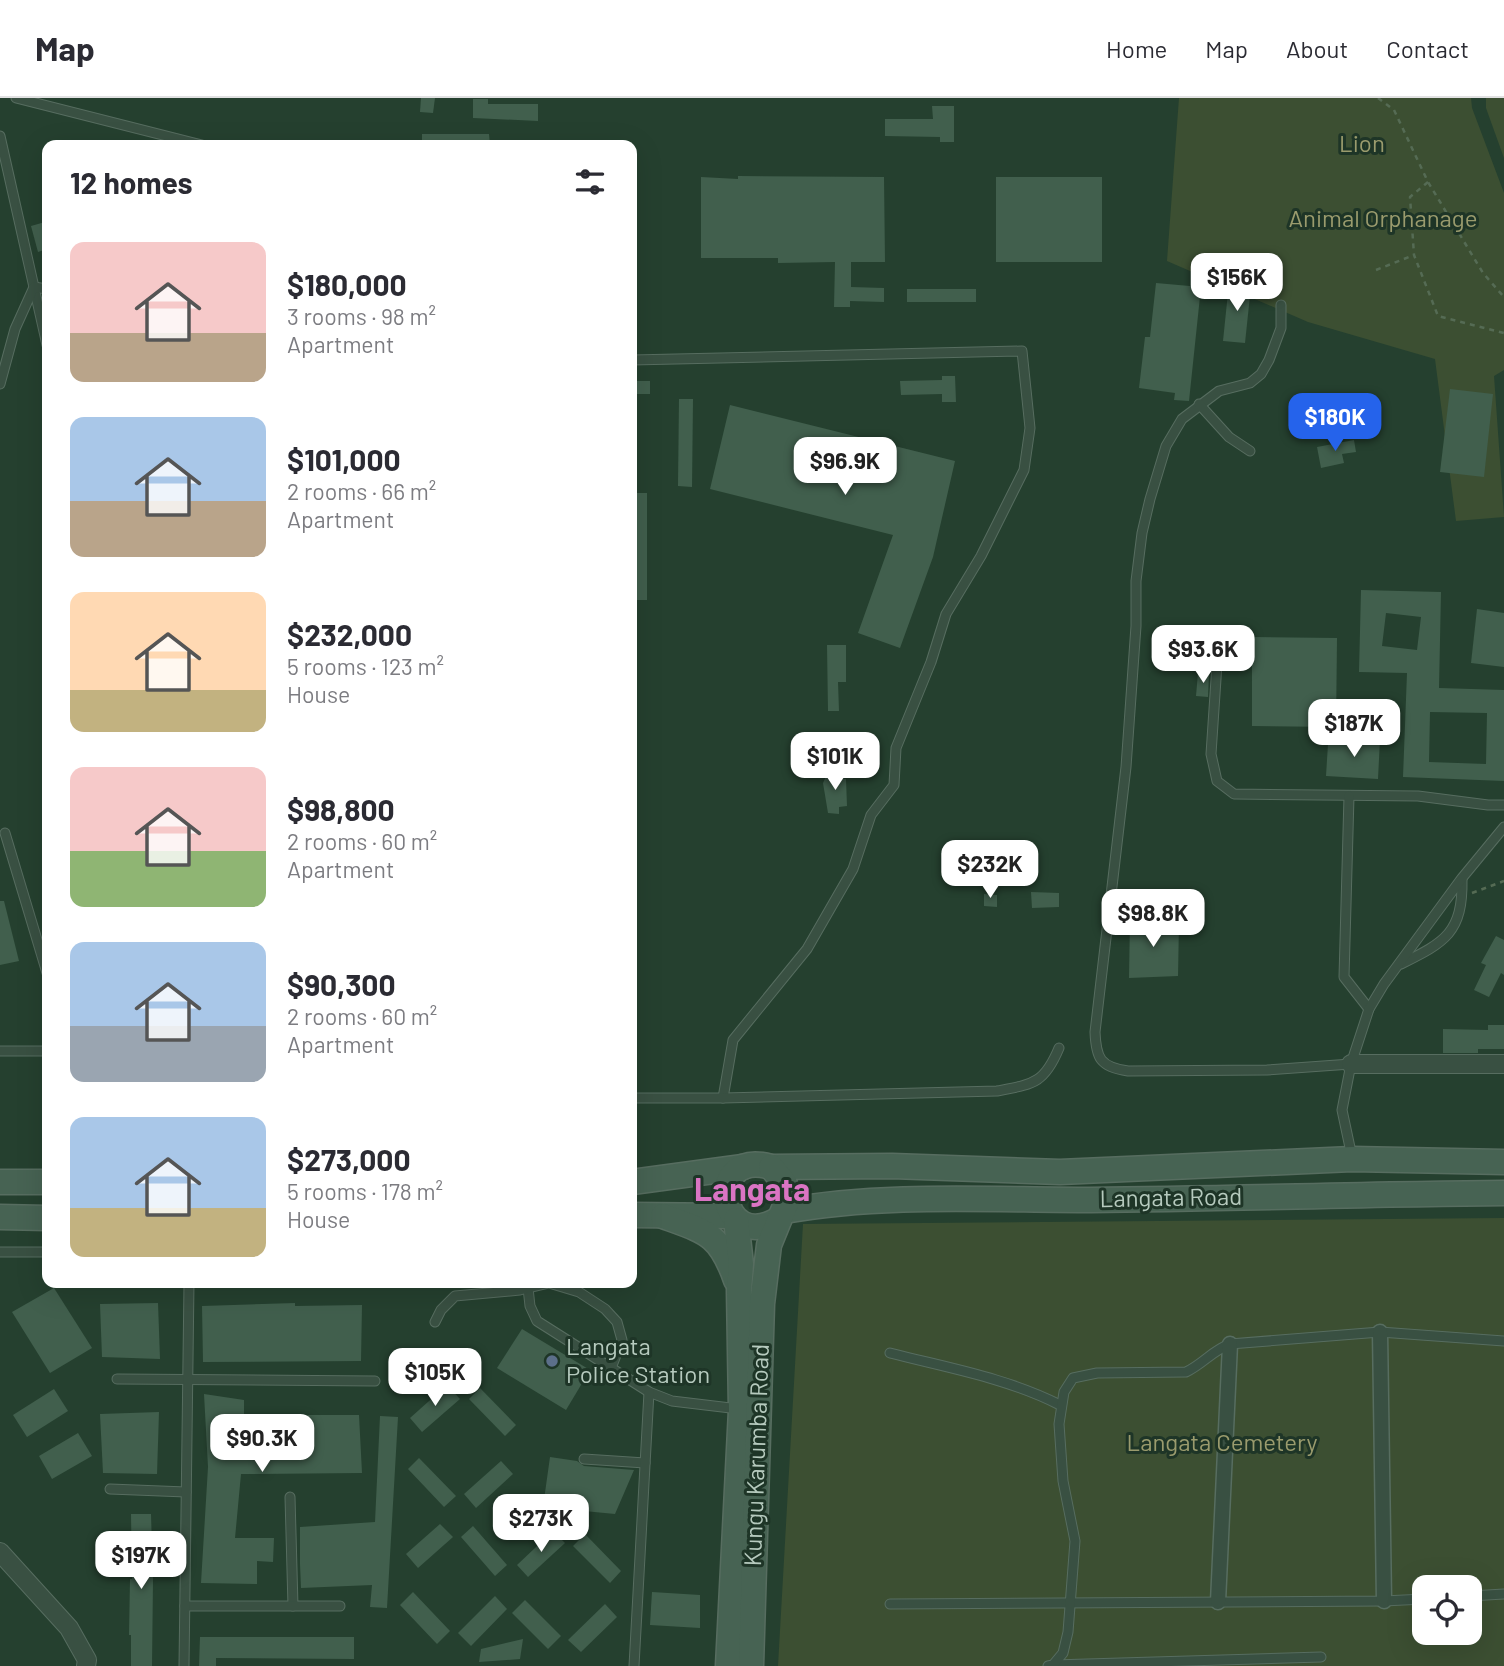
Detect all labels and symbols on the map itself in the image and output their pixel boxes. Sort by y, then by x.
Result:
park label: Lion [1339,128,1385,157]
park label: Animal Orphanage [1289,203,1477,232]
pin: $156K [1188,254,1286,313]
pin: $180K [1286,394,1384,453]
pin: $96.9K [788,438,902,497]
pin: $93.6K [1146,626,1260,685]
pin: $187K [1305,700,1403,759]
pin: $101K [786,732,884,792]
pin: $232K [941,840,1039,900]
pin: $98.8K [1096,890,1210,949]
district label: Langata [694,1169,810,1207]
street label: Langata Road [1099,1181,1243,1212]
place label: Langata Police Station [566,1331,710,1388]
street label: Kungu Karumba Road [737,1343,774,1567]
pin: $105K [386,1348,484,1408]
marker: Langata Police Station [544,1353,560,1369]
pin: $90.3K [205,1414,319,1474]
park label: Langata Cemetery [1127,1427,1317,1456]
pin: $273K [492,1494,590,1554]
pin: $197K [92,1532,190,1591]

